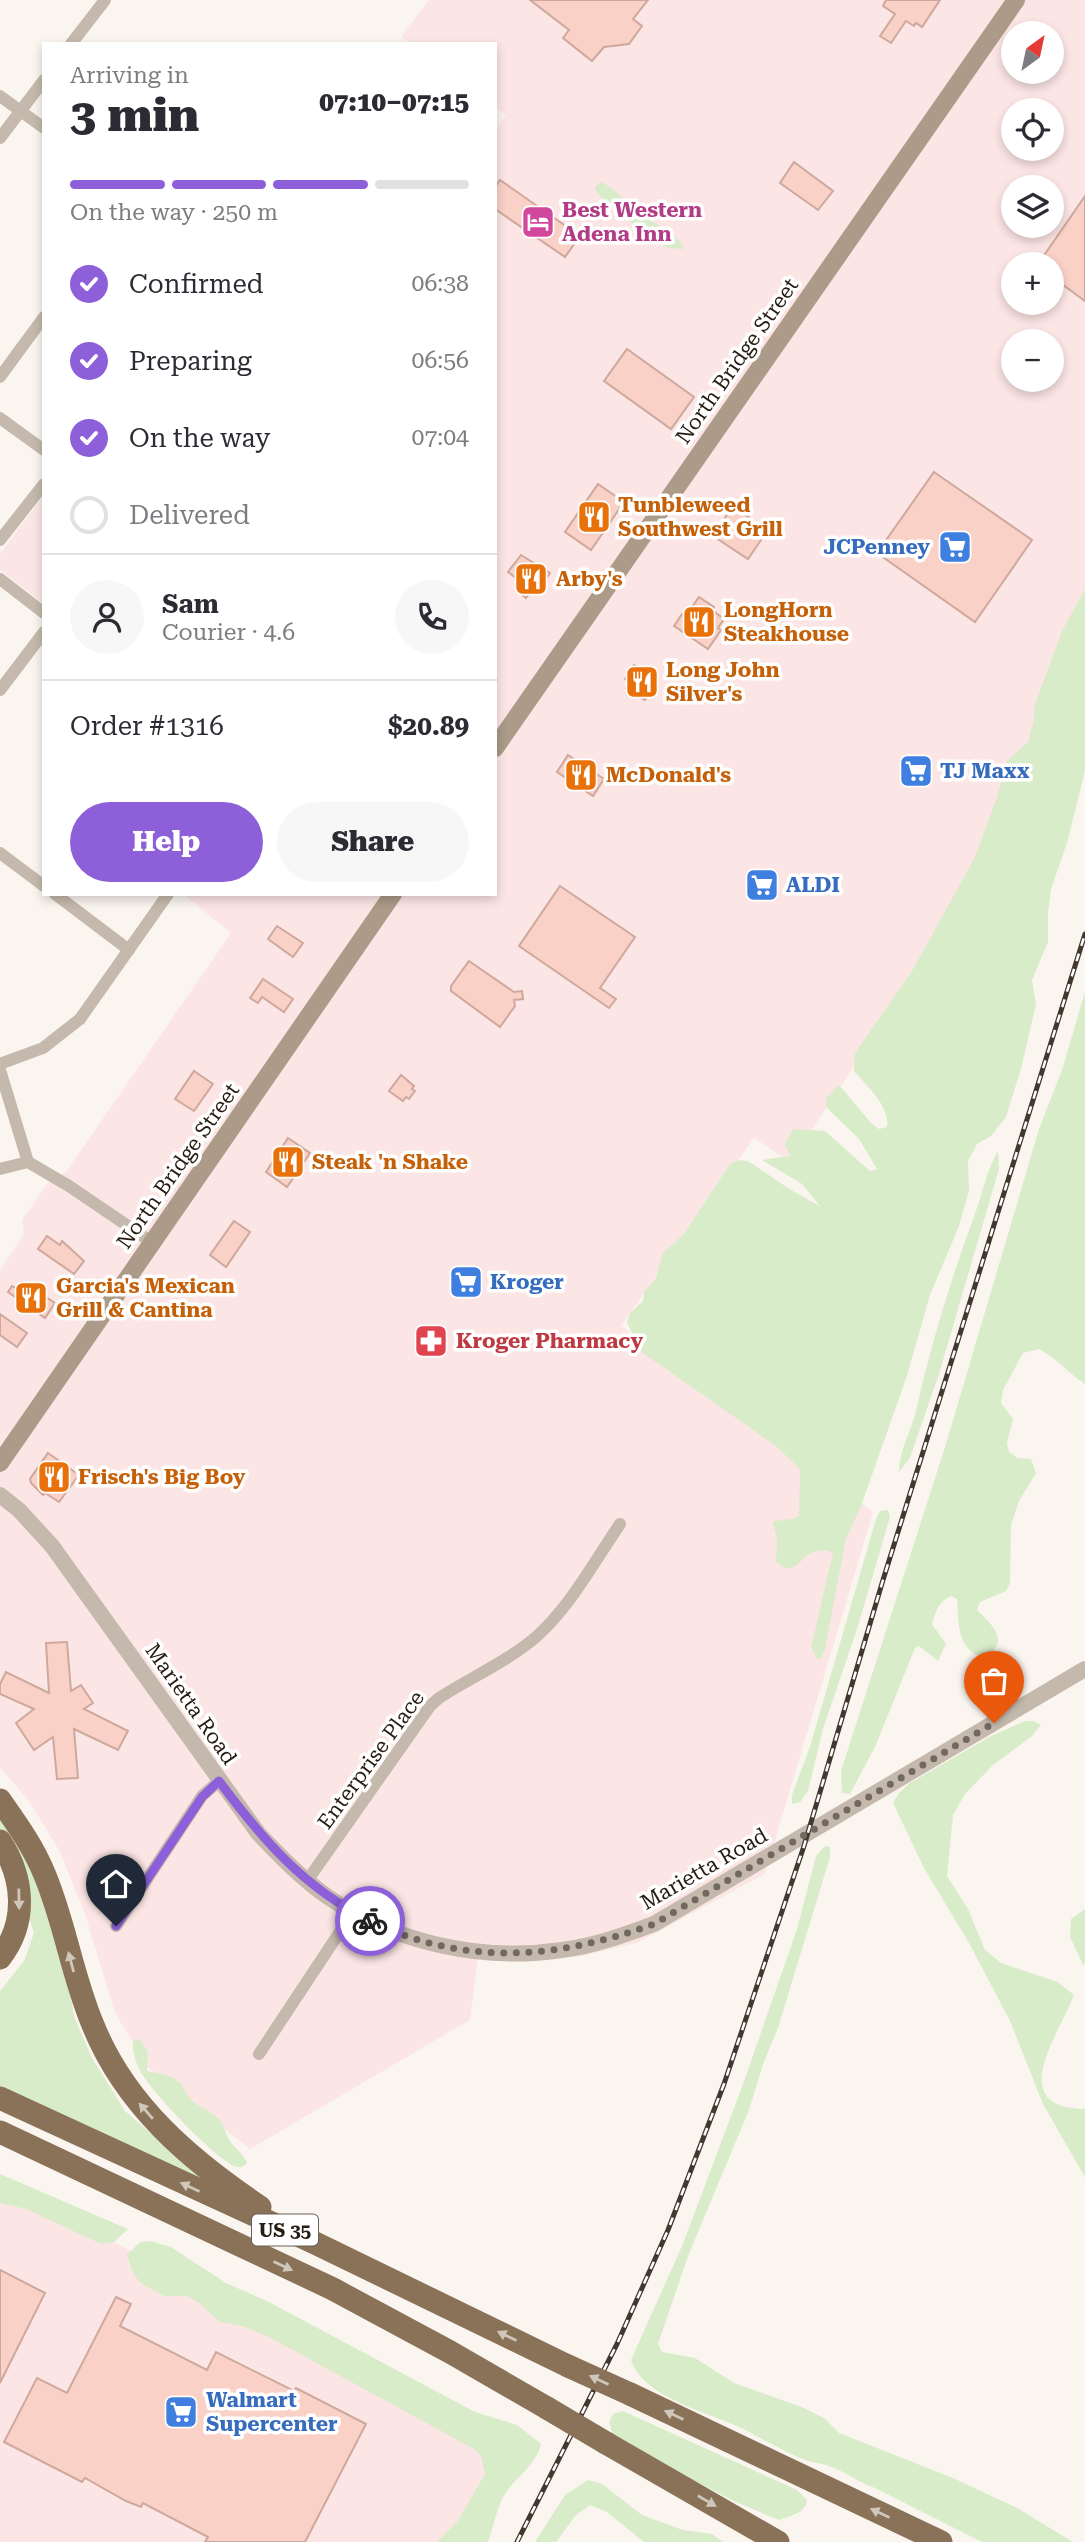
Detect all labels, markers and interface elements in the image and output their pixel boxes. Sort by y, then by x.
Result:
north arrow [1001,21,1064,84]
map controls [1001,21,1064,392]
text: Arriving in [70,62,189,89]
text: 07:10–07:15 [319,87,469,117]
text: 3 min [70,88,199,142]
button: locate [1001,98,1064,161]
button: layers [1001,175,1064,238]
place label: Best Western Adena Inn [562,198,702,246]
text: On the way · 250 m [70,199,278,226]
hotel icon: Best Western Adena Inn [519,203,557,241]
button: + [1001,252,1064,315]
icon: check [70,265,108,303]
text: Confirmed [129,269,264,299]
text: 06:38 [412,270,469,297]
street label: North Bridge Street [671,274,803,448]
button: − [1001,329,1064,392]
icon: check [70,342,108,380]
text: Preparing [129,346,252,376]
text: 06:56 [412,347,469,374]
icon: check [70,419,108,457]
text: On the way [129,423,270,453]
text: 07:04 [412,424,469,451]
place label: Tunbleweed Southwest Grill [618,493,783,541]
restaurant icon: Tunbleweed Southwest Grill [575,498,613,536]
text: Delivered [129,500,250,530]
supermarket icon: JCPenney [936,528,974,566]
place label: JCPenney [824,535,930,559]
restaurant icon: Arby's [512,560,550,598]
place label: Arby's [556,567,623,591]
button: person [70,580,144,654]
button: phone [395,580,469,654]
text: Sam [162,589,219,619]
place label: LongHorn Steakhouse [724,598,849,646]
restaurant icon: LongHorn Steakhouse [680,603,718,641]
text: Courier · 4.6 [162,619,295,646]
place label: Long John Silver's [666,658,780,706]
restaurant icon: Long John Silver's [623,663,661,701]
text: Order #1316 [70,711,224,741]
text: $20.89 [388,711,469,741]
supermarket icon: TJ Maxx [897,752,935,790]
restaurant icon: McDonald's [562,756,600,794]
place label: TJ Maxx [940,759,1030,783]
place label: McDonald's [606,763,731,787]
button: Help [70,802,263,882]
button: Share [277,802,469,882]
supermarket icon: ALDI [743,866,781,904]
place label: ALDI [786,873,840,897]
street label: North Bridge Street [112,1079,244,1253]
restaurant icon: Steak 'n Shake [269,1143,307,1181]
place label: Steak 'n Shake [312,1150,468,1174]
supermarket icon: Kroger [447,1263,485,1301]
place label: Kroger [490,1270,564,1294]
place label: Garcia's Mexican Grill & Cantina [56,1274,235,1322]
restaurant icon: Garcia's Mexican Grill & Cantina [12,1279,50,1317]
pharmacy icon: Kroger Pharmacy [412,1322,450,1360]
place label: Kroger Pharmacy [456,1329,643,1353]
restaurant icon: Frisch's Big Boy [35,1458,73,1496]
place label: Frisch's Big Boy [78,1465,246,1489]
street label: Marietta Road [140,1639,242,1770]
pin [964,1651,1024,1723]
icon: bag [975,1662,1013,1700]
street label: Enterprise Place [313,1686,429,1834]
street label: Marietta Road [636,1823,772,1915]
pin [86,1854,146,1926]
icon: home [97,1865,135,1903]
courier [335,1886,405,1956]
one-way arrow [14,1889,25,1911]
icon: bike [351,1902,389,1940]
one-way arrow [65,1951,76,1973]
one-way arrow [139,2103,154,2120]
one-way arrow [180,2181,200,2192]
road number: US 35 [252,2214,318,2246]
one-way arrow [273,2260,293,2272]
one-way arrow [497,2330,517,2341]
one-way arrow [589,2374,609,2386]
place label: Walmart Supercenter [206,2388,338,2436]
supermarket icon: Walmart Supercenter [162,2393,200,2431]
one-way arrow [664,2410,684,2421]
one-way arrow [698,2495,717,2507]
one-way arrow [870,2507,890,2519]

